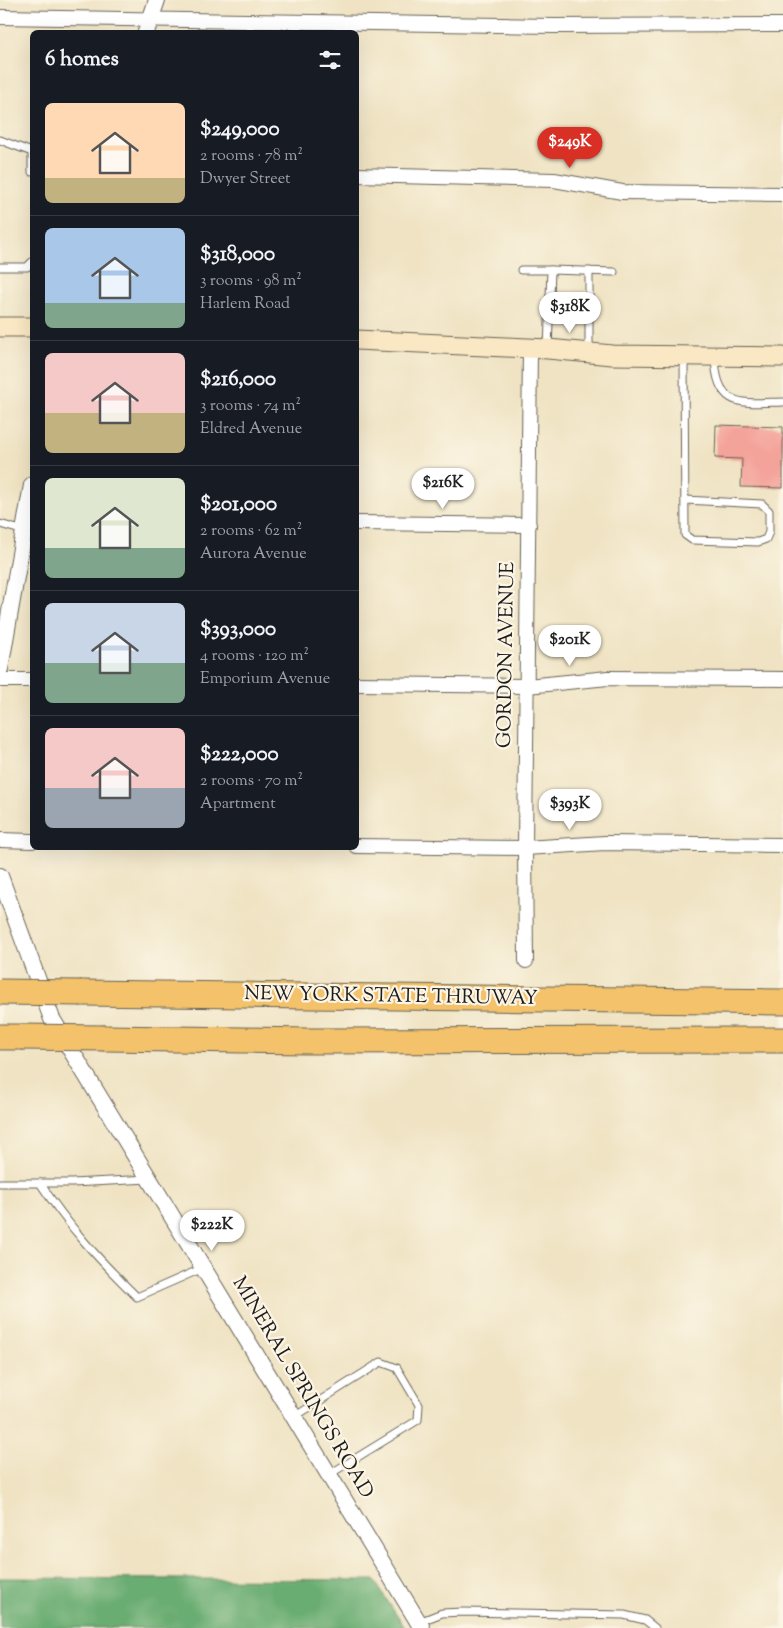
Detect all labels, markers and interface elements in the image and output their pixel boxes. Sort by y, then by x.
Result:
text: 6 homes [45,45,119,75]
icon: filters [316,46,344,74]
text: $249,000 [200,115,280,145]
icon: home [85,123,145,183]
pin: $249K [535,126,605,169]
text: $249K [548,131,592,154]
text: 2 rooms · 78 m² [200,145,303,168]
text: Dwyer Street [200,168,290,191]
text: $318,000 [200,240,275,270]
icon: home [85,248,145,308]
text: 3 rooms · 98 m² [200,270,302,293]
pin: $318K [535,292,605,334]
text: Harlem Road [200,293,290,316]
text: $318K [550,296,590,319]
text: $216,000 [200,365,276,395]
icon: home [85,373,145,433]
text: 3 rooms · 74 m² [200,395,301,418]
text: Eldred Avenue [200,418,302,441]
pin: $216K [408,468,478,510]
text: $216K [423,472,464,495]
text: $201,000 [200,490,277,520]
icon: home [85,498,145,558]
text: 2 rooms · 62 m² [200,520,302,543]
text: Aurora Avenue [200,543,307,566]
street label: GORDON AVENUE [491,561,523,749]
text: $393,000 [200,615,276,645]
icon: home [85,623,145,683]
pin: $201K [535,624,605,667]
text: $201K [549,629,591,652]
text: 4 rooms · 120 m² [200,645,309,668]
text: Emporium Avenue [200,668,330,691]
text: $222,000 [200,740,279,770]
icon: home [85,748,145,808]
text: 2 rooms · 70 m² [200,770,303,793]
pin: $393K [535,788,605,831]
text: Apartment [200,793,276,816]
text: $393K [550,793,590,816]
street label: NEW YORK STATE THRUWAY [244,980,538,1014]
pin: $222K [177,1210,247,1252]
text: $222K [191,1214,233,1237]
street label: MINERAL SPRINGS ROAD [224,1271,380,1505]

